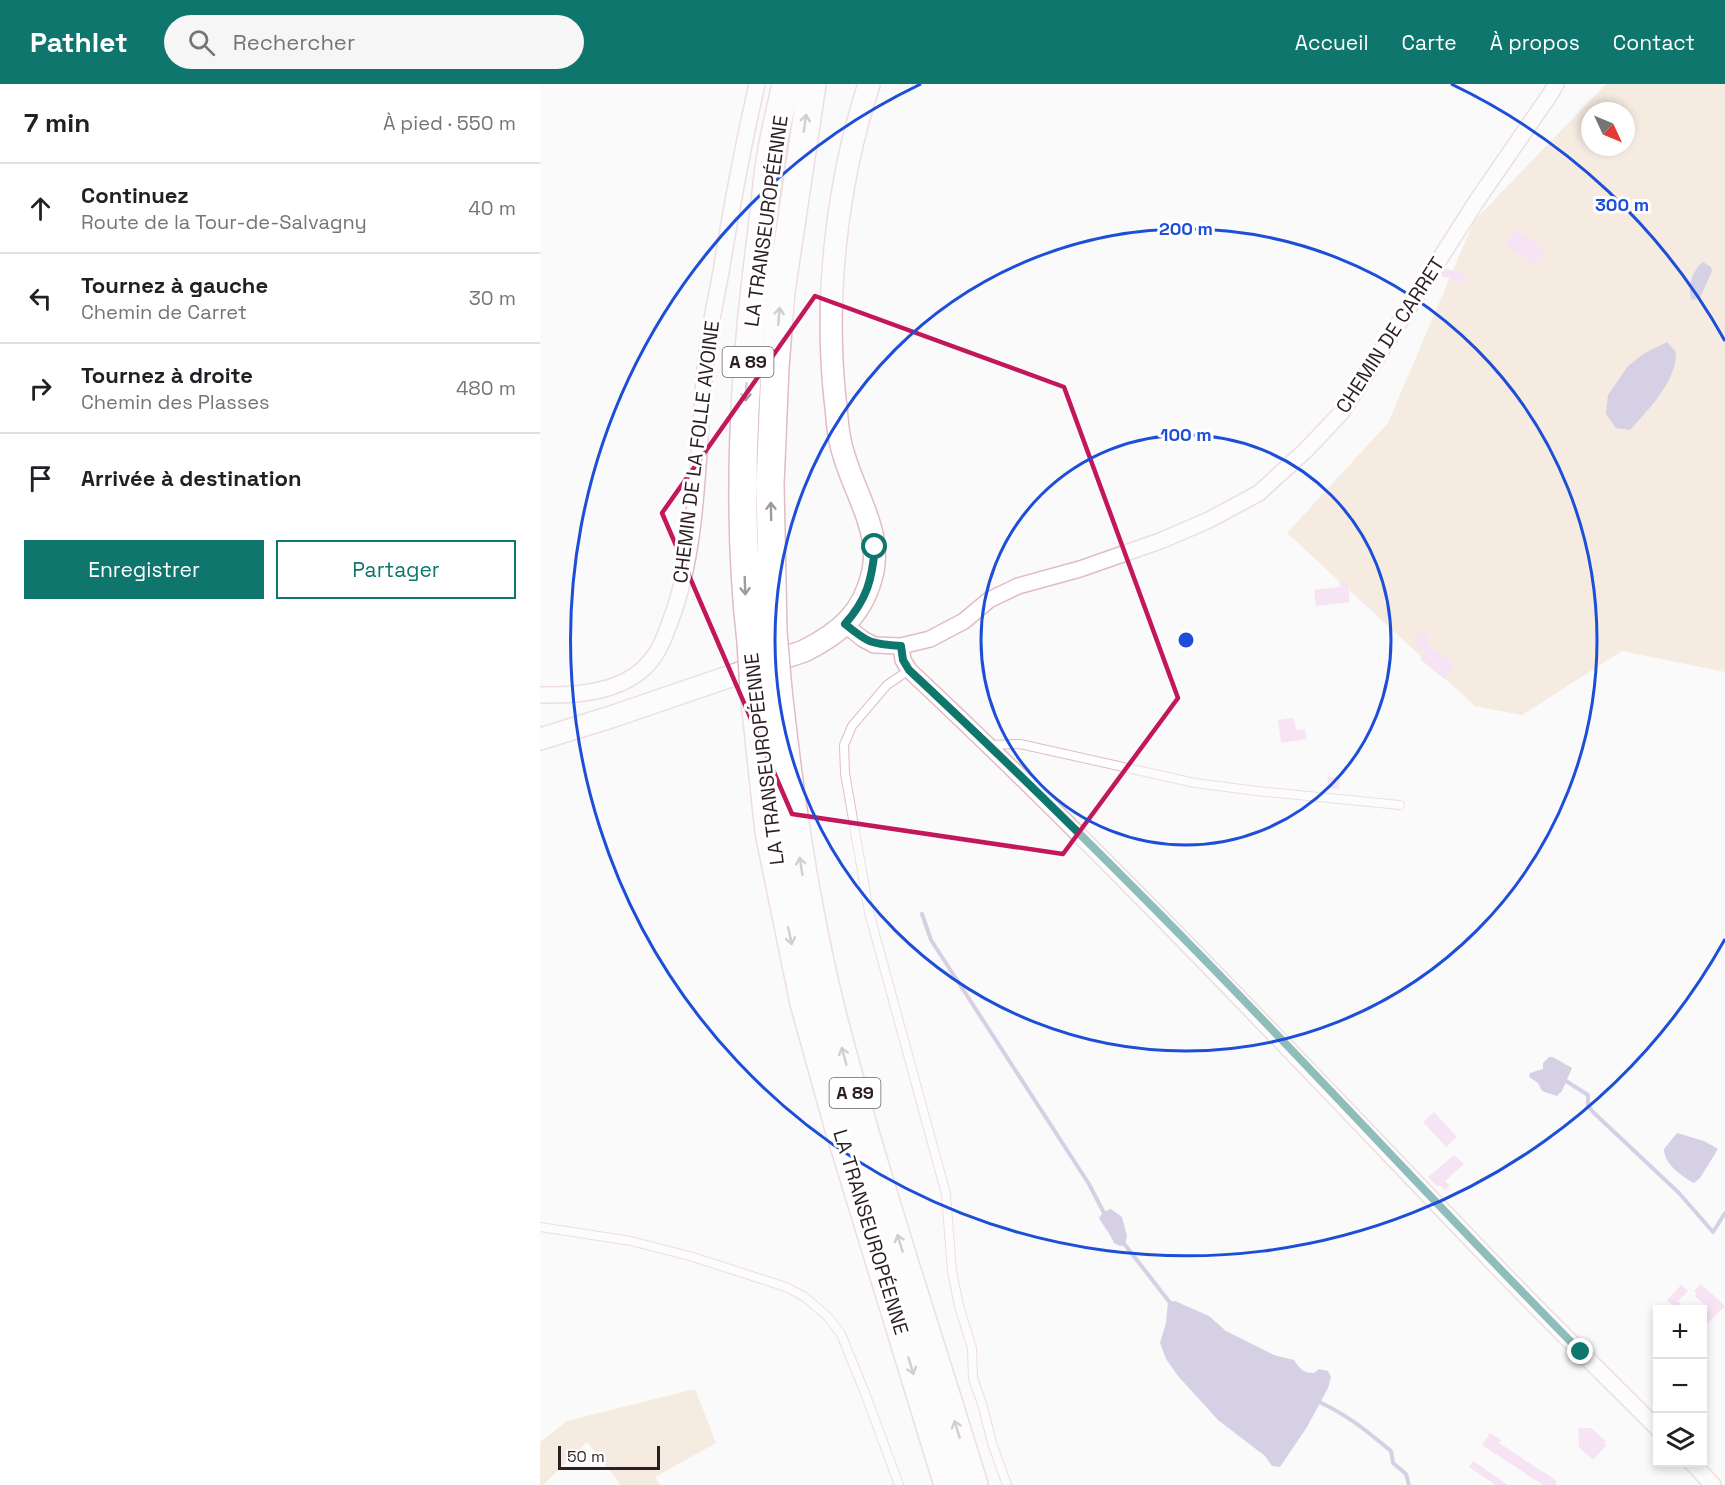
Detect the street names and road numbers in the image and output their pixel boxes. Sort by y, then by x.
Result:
street label: LA TRANSEUROPÉENNE [738,114,794,328]
street label: CHEMIN DE CARRET [1330,252,1450,418]
street label: CHEMIN DE LA FOLLE AVOINE [667,319,725,585]
road number: A 89 [722,347,774,377]
street label: LA TRANSEUROPÉENNE [738,652,790,866]
road number: A 89 [830,1078,880,1108]
street label: LA TRANSEUROPÉENNE [827,1126,915,1338]

